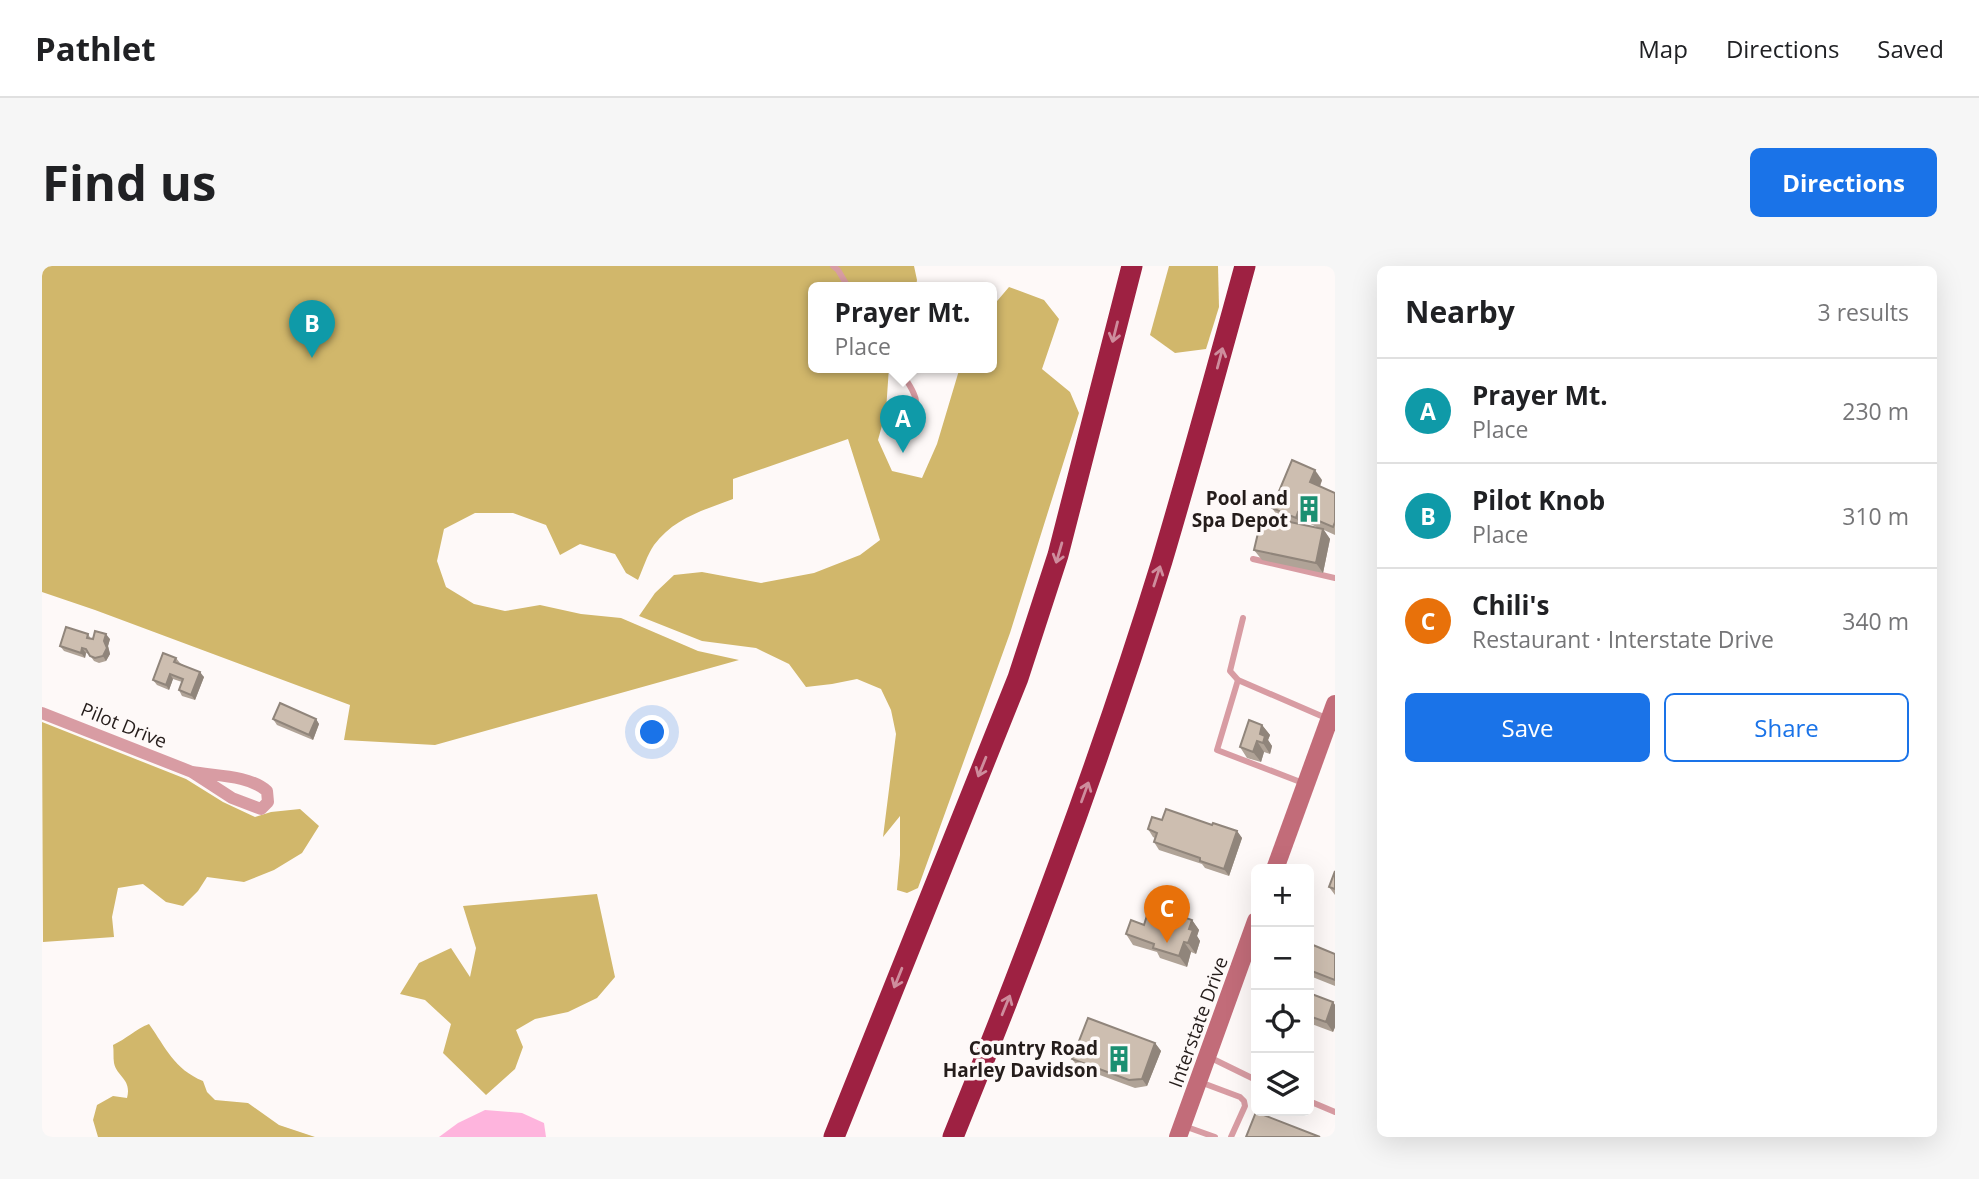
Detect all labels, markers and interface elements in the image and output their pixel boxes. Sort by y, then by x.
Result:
text: Pathlet [35,26,156,71]
text: Map [1638,32,1688,65]
text: Directions [1726,32,1839,65]
text: Saved [1877,32,1944,65]
button: Directions [1750,148,1937,217]
text: Find us [42,149,216,215]
popup [808,282,997,373]
text: Nearby [1405,291,1515,332]
text: Prayer Mt. [835,294,970,330]
text: 3 results [1818,296,1909,328]
pin: B [289,300,335,358]
one-way arrow [1108,320,1121,343]
text: Place [835,330,891,362]
one-way arrow [1214,347,1227,370]
text: Prayer Mt. [1472,377,1608,413]
pin: A [880,395,926,453]
text: A [1420,395,1436,427]
text: 230 m [1842,395,1909,427]
text: Place [1472,413,1528,445]
text: Pilot Knob [1472,482,1605,518]
place label: Pool and Spa Depot [1192,485,1288,533]
building icon: Pool and Spa Depot [1294,494,1324,524]
text: B [1420,500,1436,532]
text: 310 m [1842,500,1909,532]
text: Place [1472,518,1528,550]
one-way arrow [1051,541,1064,563]
one-way arrow [1152,566,1164,588]
text: Chili's [1472,587,1549,623]
text: C [1421,605,1435,637]
text: 340 m [1842,605,1909,637]
text: Restaurant · Interstate Drive [1472,623,1774,655]
button: Save [1405,693,1650,762]
button: Share [1664,693,1909,762]
street label: Pilot Drive [77,696,171,754]
your location [635,715,669,749]
one-way arrow [975,755,988,777]
one-way arrow [1080,782,1092,804]
map controls [1251,864,1314,1116]
button: + [1251,864,1314,927]
pin: C [1144,885,1190,943]
button: − [1251,927,1314,990]
street label: Interstate Drive [1162,953,1234,1091]
one-way arrow [890,967,903,988]
button: locate [1251,990,1314,1053]
one-way arrow [1001,995,1014,1017]
place label: Country Road Harley Davidson [943,1035,1098,1083]
building icon: Country Road Harley Davidson [1104,1044,1134,1074]
button: layers [1251,1053,1314,1116]

